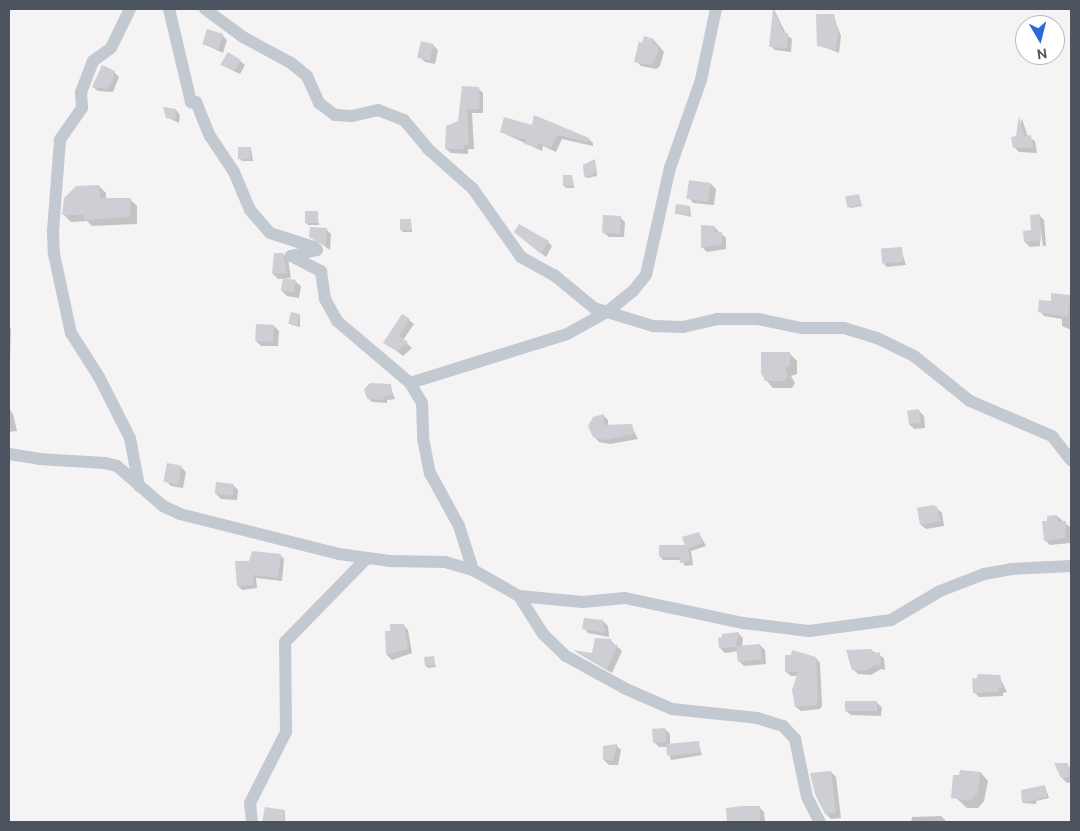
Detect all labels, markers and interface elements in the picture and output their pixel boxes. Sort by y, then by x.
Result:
north arrow [1015,15,1065,65]
text: N [1036,45,1048,63]

